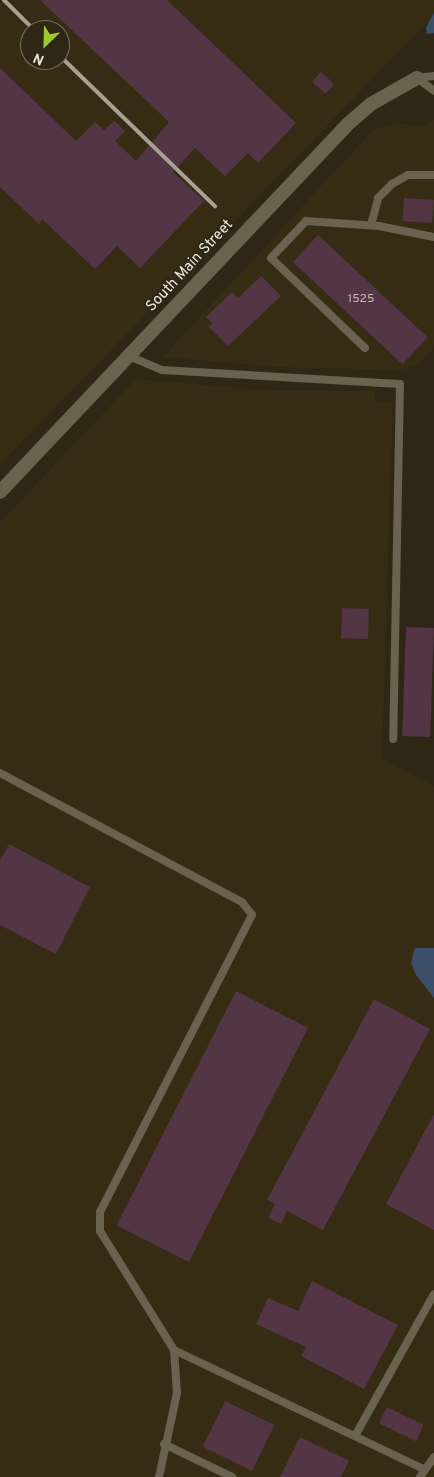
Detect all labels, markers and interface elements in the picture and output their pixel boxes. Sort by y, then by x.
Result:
north arrow [20,20,70,70]
text: N [31,48,47,68]
street label: South Main Street [143,216,237,316]
house number: 1525 [348,293,374,307]

